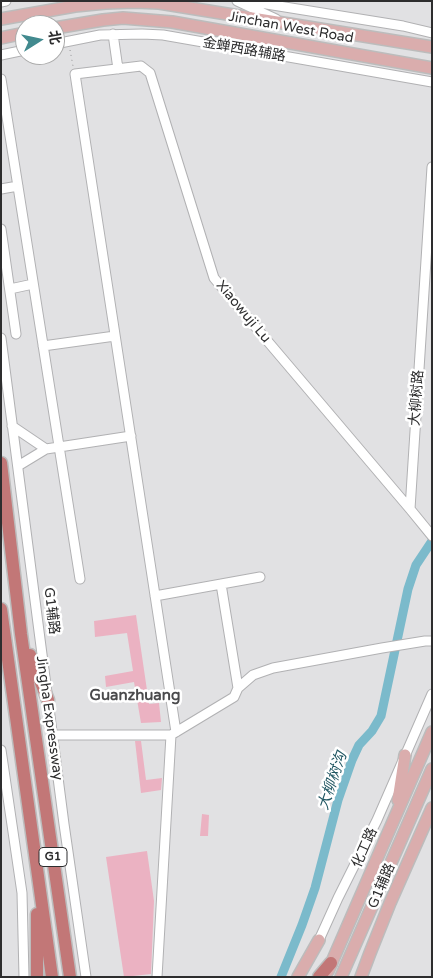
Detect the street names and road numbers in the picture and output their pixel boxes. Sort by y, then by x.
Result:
street label: Jinchan West Road [227,9,355,47]
street label: 金蝉西路辅路 [201,34,287,66]
street label: Xiaowuji Lu [212,277,274,347]
street label: 大柳树路 [407,369,427,427]
street label: G1辅路 [40,586,62,636]
street label: Jingha Expressway [32,655,66,781]
street label: 化工路 [349,825,381,871]
road number: G1 [39,848,67,866]
street label: G1辅路 [365,861,399,911]

